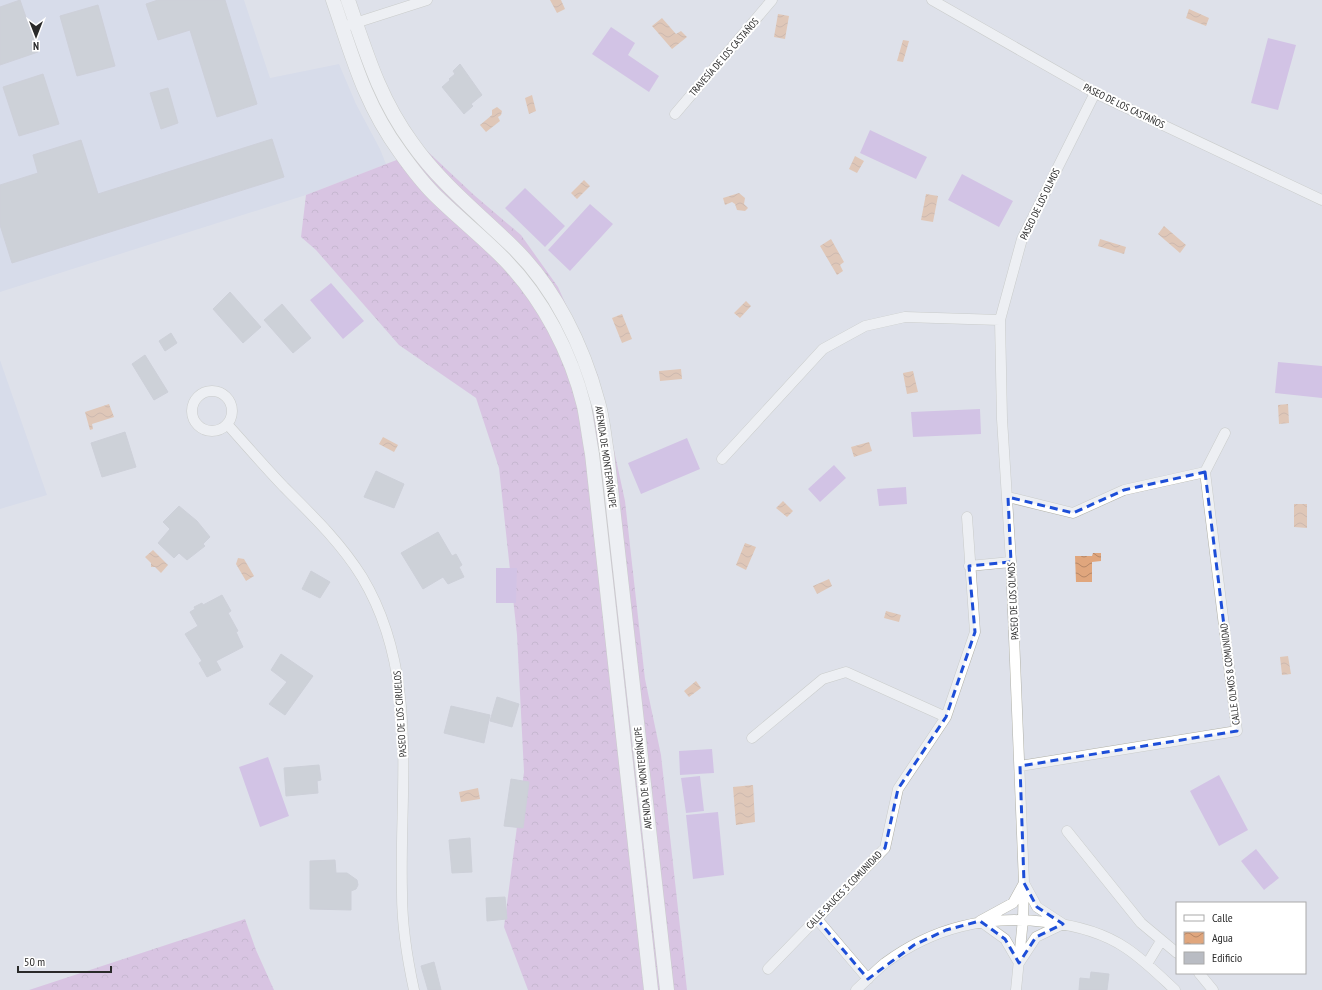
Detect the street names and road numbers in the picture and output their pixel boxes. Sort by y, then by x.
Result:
street label: TRAVESÍA DE LOS CASTAÑOS [686,15,762,99]
street label: PASEO DE LOS CASTAÑOS [1081,81,1167,131]
street label: PASEO DE LOS OLMOS [1017,166,1063,242]
street label: AVENIDA DE MONTEPRÍNCIPE [592,405,620,509]
street label: PASEO DE LOS OLMOS [1004,562,1022,640]
street label: CALLE OLMOS 8 COMUNIDAD [1217,622,1243,726]
street label: PASEO DE LOS CIRUELOS [390,670,410,758]
street label: AVENIDA DE MONTEPRÍNCIPE [631,726,655,830]
street label: CALLE SAUCES 3 COMUNIDAD [803,848,885,932]

